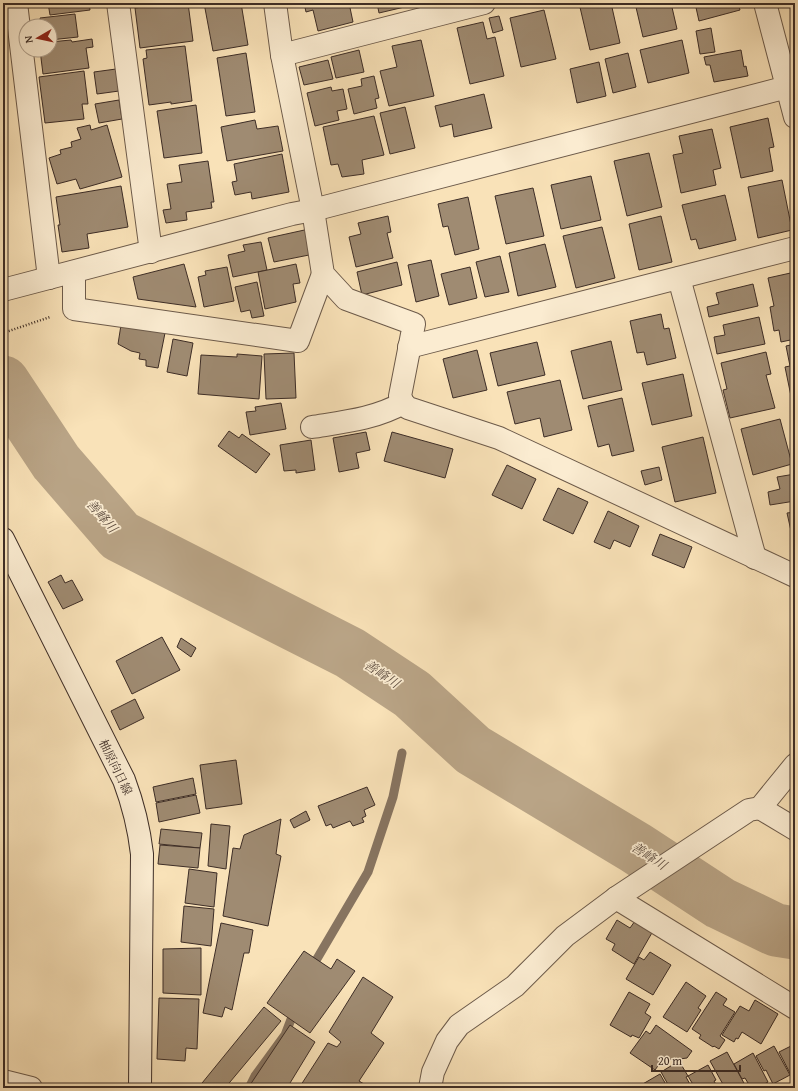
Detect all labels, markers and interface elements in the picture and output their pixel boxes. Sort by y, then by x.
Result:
north arrow [18,18,58,58]
text: N [20,34,37,44]
water label: 善峰川 [82,495,123,538]
water label: 善峰川 [361,655,405,694]
street label: 柚原向日線 [95,736,137,798]
water label: 善峰川 [627,837,672,876]
scale bar [652,1047,740,1073]
text: 20 m [658,1052,682,1069]

